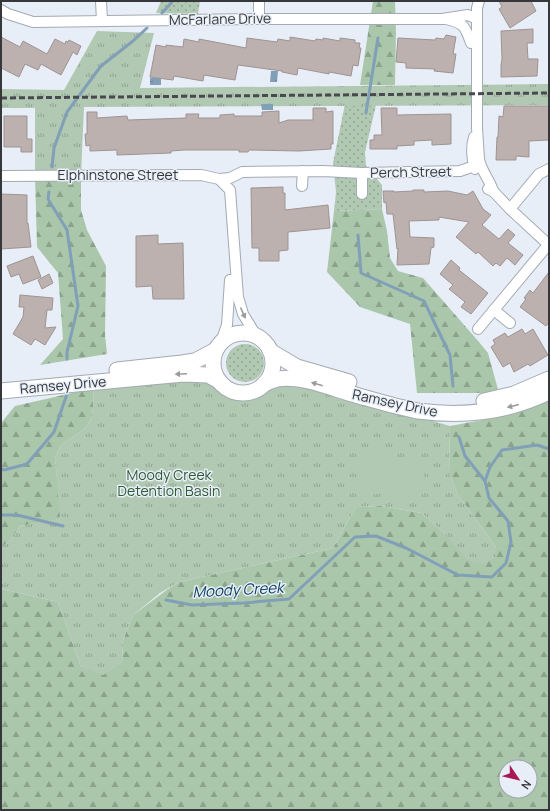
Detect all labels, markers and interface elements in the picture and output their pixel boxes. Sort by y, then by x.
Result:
street label: McFarlane Drive [169,8,271,29]
street label: Perch Street [370,161,452,182]
street label: Elphinstone Street [58,165,179,184]
one-way arrow [241,308,247,320]
street label: Ramsey Drive [19,371,107,398]
one-way arrow [175,371,187,378]
one-way arrow [311,381,323,387]
street label: Ramsey Drive [351,384,440,421]
one-way arrow [506,403,519,409]
park label: Moody Creek Detention Basin [118,465,220,500]
water label: Moody Creek [192,576,287,602]
north arrow [498,759,538,799]
text: N [518,777,535,793]

